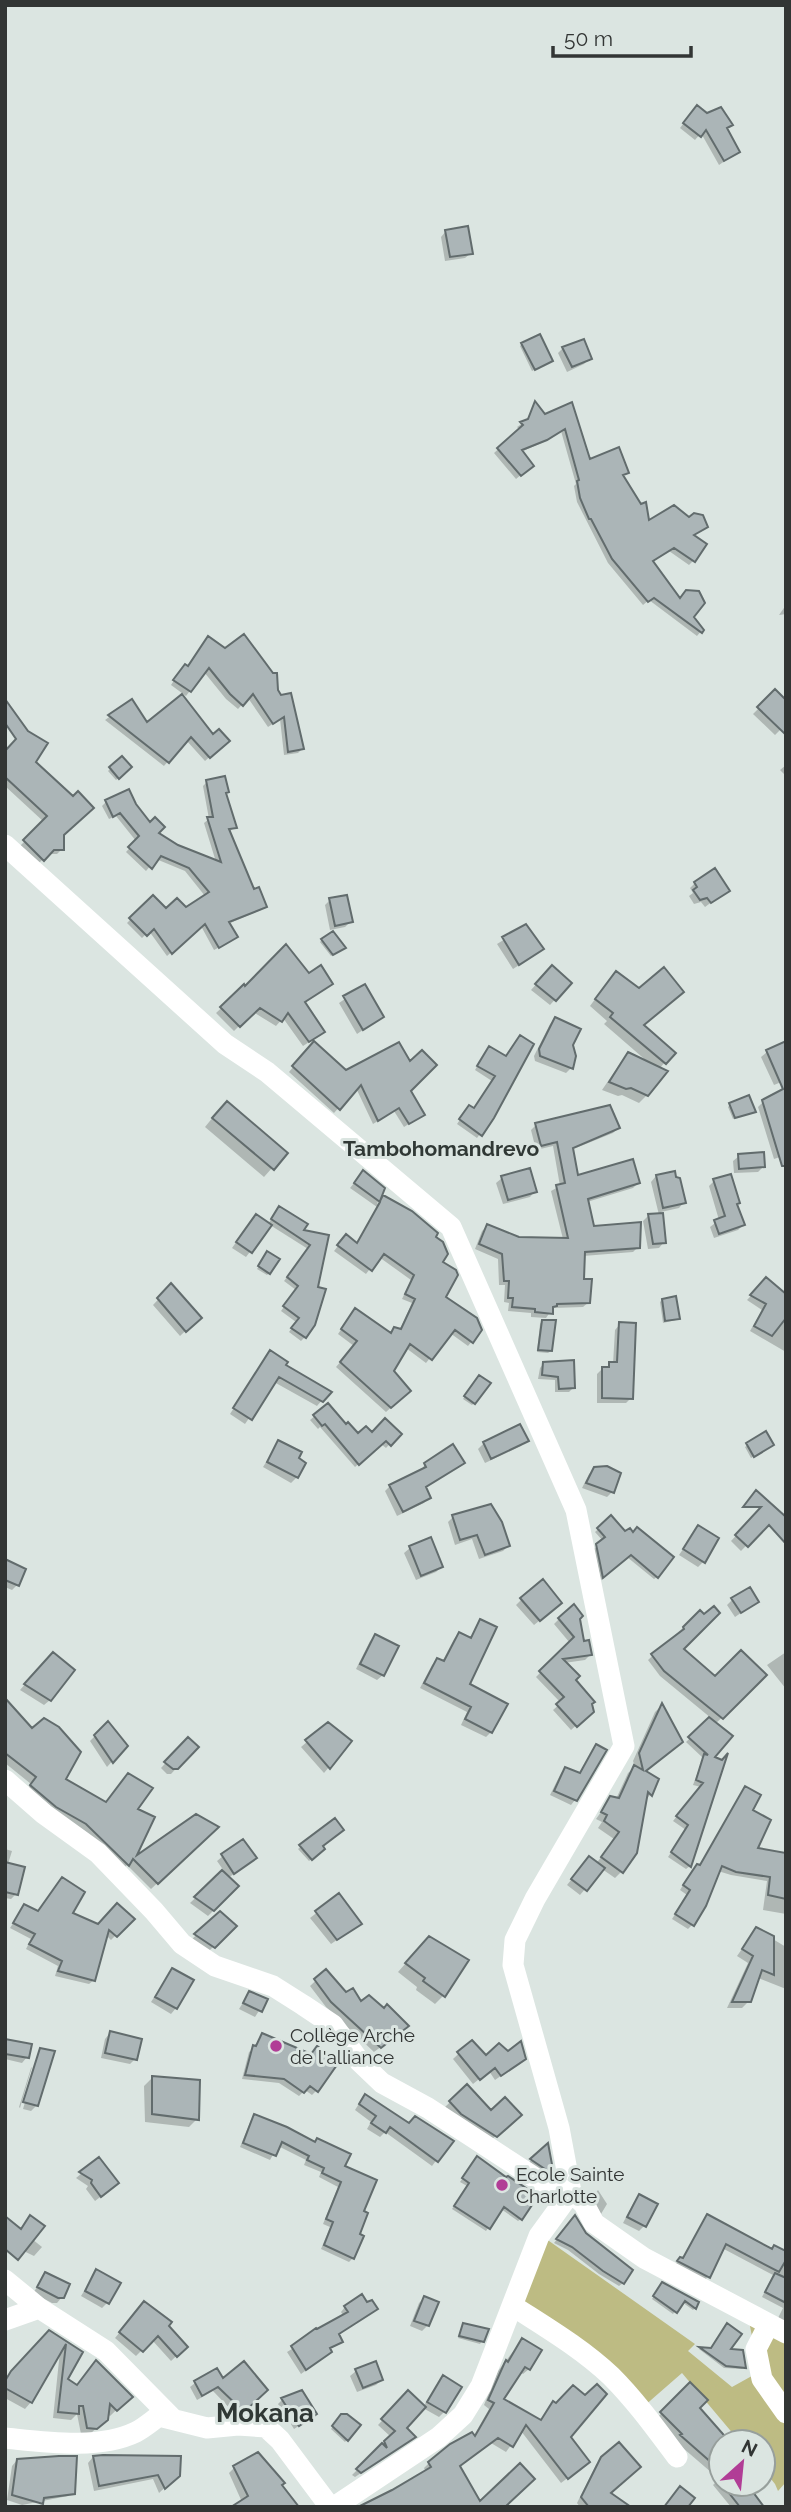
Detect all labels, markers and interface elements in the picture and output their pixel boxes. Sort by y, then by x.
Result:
scale bar [553,14,691,58]
text: 50 m [564,26,613,51]
district label: Tambohomandrevo [343,1136,539,1161]
place label: Collège Arche de l'alliance [290,2024,415,2068]
marker: Collège Arche de l'alliance [268,2038,284,2054]
place label: Ecole Sainte Charlotte [516,2163,624,2207]
marker: Ecole Sainte Charlotte [494,2177,510,2193]
district label: Mokana [216,2398,314,2428]
north arrow [707,2428,777,2498]
text: N [738,2435,761,2461]

